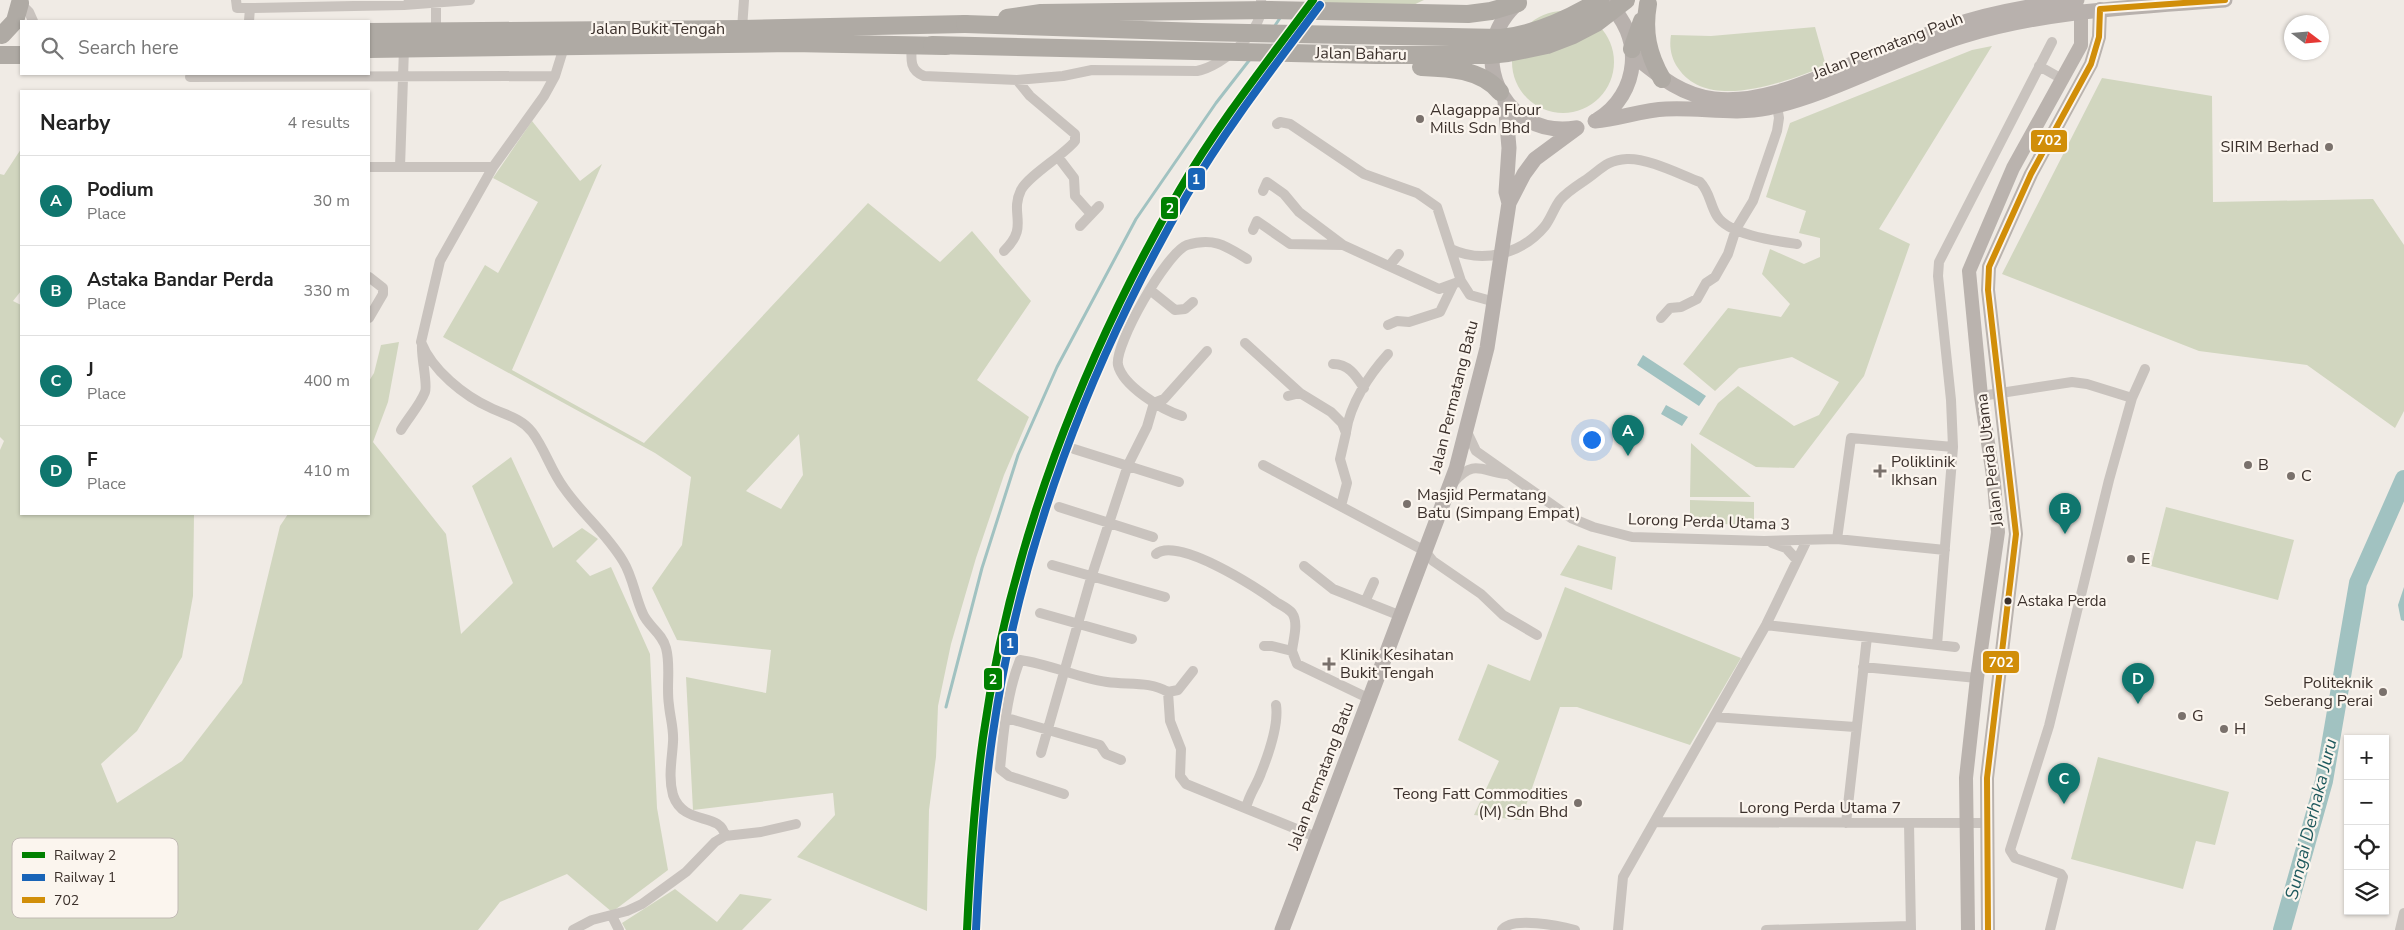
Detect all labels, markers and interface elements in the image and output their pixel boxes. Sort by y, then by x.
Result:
street label: Jalan Permatang Pauh [1809,7,1966,85]
north arrow [2284,15,2329,60]
street label: Jalan Bukit Tengah [590,18,725,40]
search box [20,20,370,75]
icon: search [38,34,66,62]
text: Search here [78,35,179,61]
street label: Jalan Baharu [1314,42,1407,66]
place label: Alagappa Flour Mills Sdn Bhd [1430,99,1541,139]
text: Nearby [40,109,110,137]
text: 4 results [288,112,350,134]
marker: Alagappa Flour Mills Sdn Bhd [1414,113,1426,125]
line badge: 702 [2030,129,2068,153]
text: 702 [2036,131,2062,150]
place label: SIRIM Berhad [2221,136,2319,158]
marker: SIRIM Berhad [2323,141,2335,153]
line badge: 1 [1187,167,1206,191]
text: 1 [1192,170,1200,189]
text: Podium [87,177,154,203]
text: A [50,190,62,212]
text: 30 m [313,190,350,212]
line badge: 2 [1160,196,1179,220]
text: 2 [1166,199,1174,218]
text: Place [87,203,126,225]
text: Astaka Bandar Perda [87,267,274,293]
text: B [50,280,62,302]
text: 330 m [303,280,350,302]
text: Place [87,293,126,315]
street label: Jalan Permatang Batu [1424,318,1484,477]
text: J [87,357,94,383]
text: C [51,370,61,392]
text: 400 m [303,370,350,392]
text: Place [87,383,126,405]
street label: Jalan Perda Utama [1971,392,2009,529]
pin: A [1612,415,1644,456]
your location [1579,427,1605,453]
text: F [87,447,98,473]
place label: Poliklinik Ikhsan [1891,451,1956,491]
place label: B [2258,454,2269,476]
marker: B [2242,459,2254,471]
text: D [50,460,62,482]
text: 410 m [303,460,350,482]
marker: Poliklinik Ikhsan [1873,464,1887,478]
place label: C [2301,465,2312,487]
marker: C [2285,470,2297,482]
text: Place [87,473,126,495]
place label: Masjid Permatang Batu (Simpang Empat) [1417,484,1580,524]
pin: B [2049,493,2081,534]
marker: Masjid Permatang Batu (Simpang Empat) [1401,498,1413,510]
street label: Lorong Perda Utama 3 [1628,508,1790,536]
place label: E [2141,548,2150,570]
marker: E [2125,553,2137,565]
place label: Astaka Perda [2017,591,2107,611]
marker: Astaka Perda [2003,596,2013,606]
line badge: 1 [1000,632,1019,656]
text: 1 [1006,634,1014,653]
place label: Klinik Kesihatan Bukit Tengah [1340,644,1454,684]
line badge: 702 [1982,650,2020,674]
text: 702 [1988,653,2014,672]
marker: Klinik Kesihatan Bukit Tengah [1322,657,1336,671]
pin: D [2122,663,2154,704]
line badge: 2 [983,667,1003,691]
text: 2 [989,670,997,689]
place label: Politeknik Seberang Perai [2264,672,2374,712]
marker: Politeknik Seberang Perai [2377,686,2389,698]
street label: Jalan Permatang Batu [1282,699,1359,854]
place label: G [2192,705,2204,727]
marker: G [2176,710,2188,722]
place label: H [2234,718,2246,740]
marker: H [2218,723,2230,735]
map controls [2344,735,2389,915]
button: + [2344,735,2389,780]
water label: Sungai Derhaka Juru [2279,736,2343,902]
pin: C [2048,763,2080,804]
button: − [2344,780,2389,825]
place label: Teong Fatt Commodities (M) Sdn Bhd [1394,783,1568,823]
marker: Teong Fatt Commodities (M) Sdn Bhd [1572,797,1584,809]
street label: Lorong Perda Utama 7 [1739,797,1901,819]
button: locate [2344,825,2389,870]
legend [12,838,178,918]
text: Railway 2 [54,846,116,865]
text: Railway 1 [54,868,116,887]
button: layers [2344,870,2389,915]
text: 702 [54,891,79,910]

